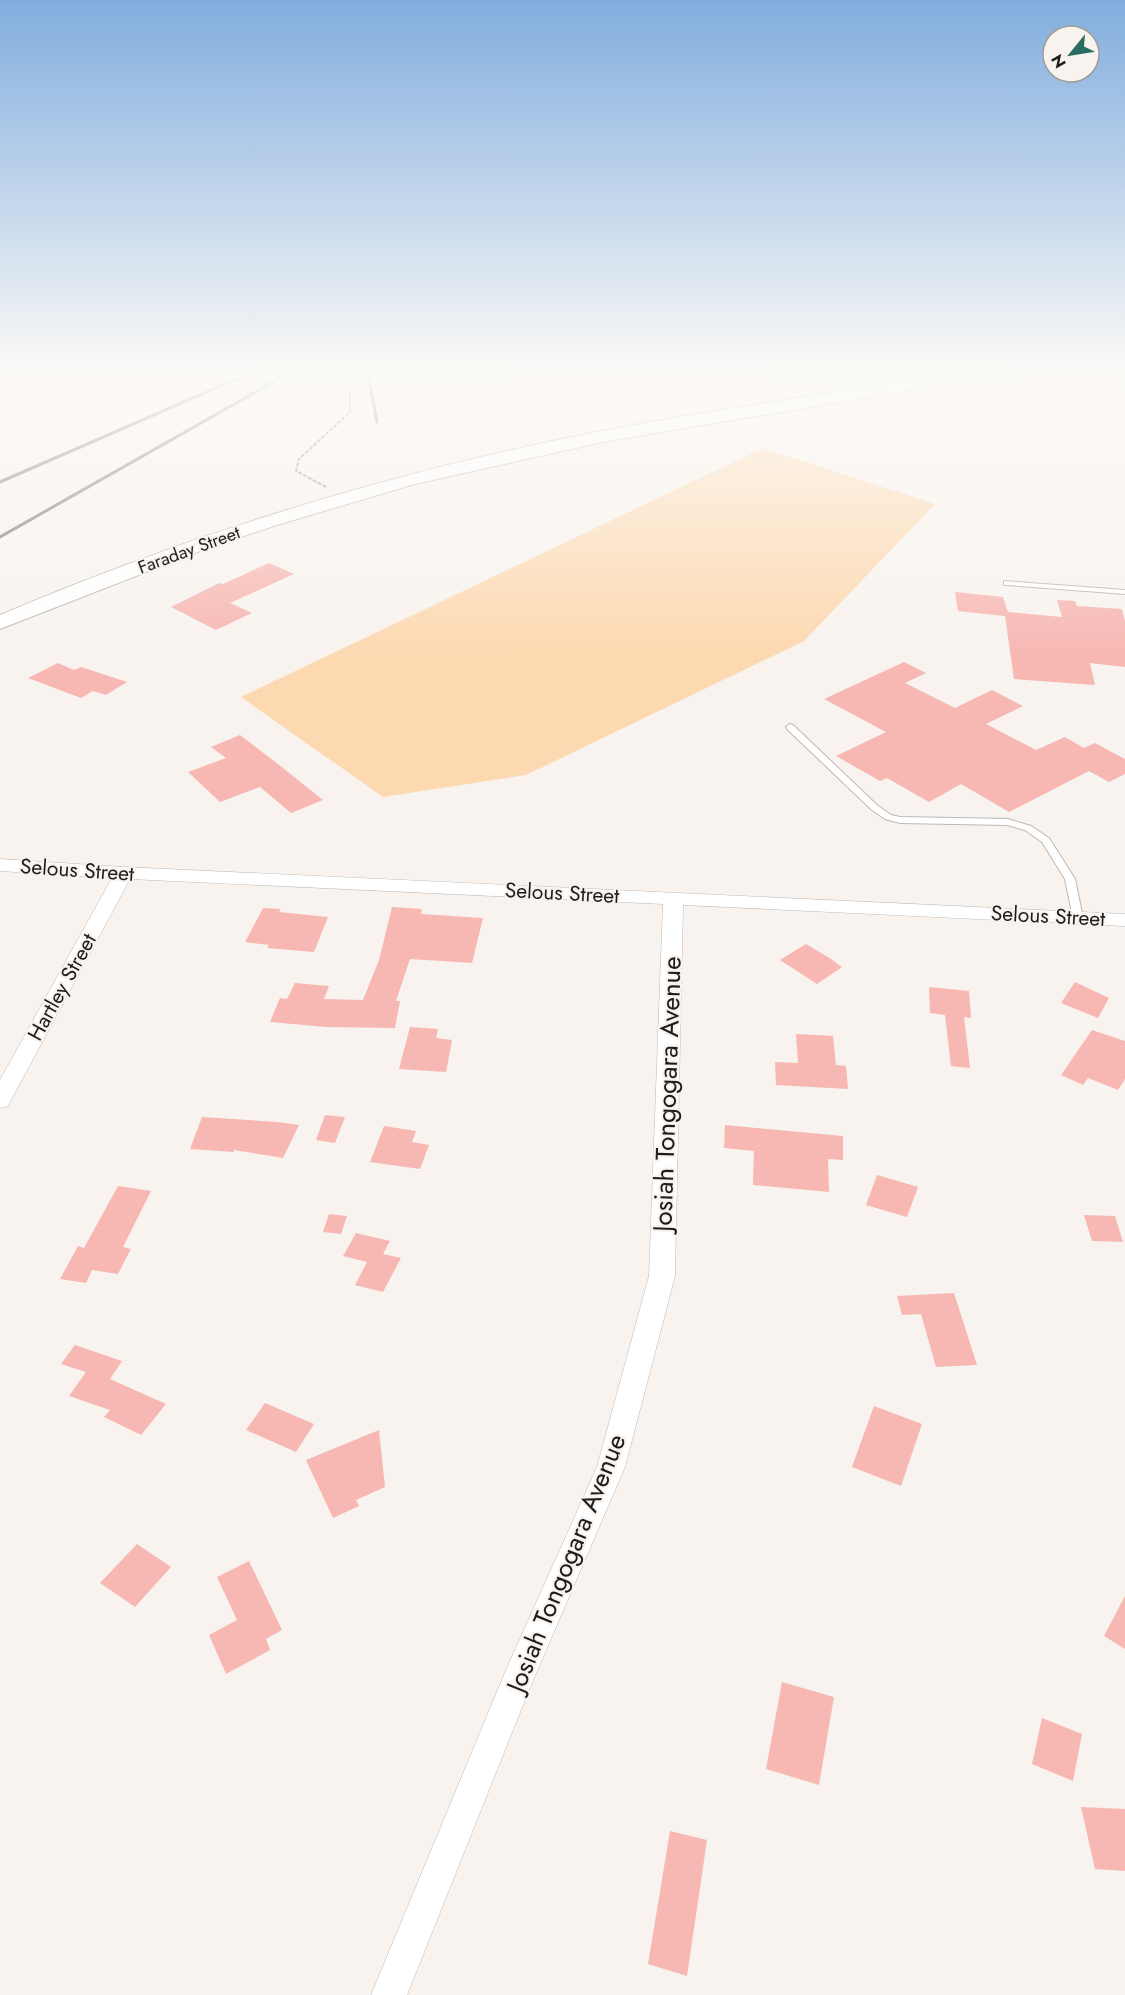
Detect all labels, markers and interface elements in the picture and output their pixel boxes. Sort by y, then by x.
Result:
north arrow [1041,24,1101,84]
text: N [1045,50,1072,73]
street label: Faraday Street [134,519,244,581]
street label: Selous Street [19,851,135,889]
street label: Selous Street [504,875,620,911]
street label: Selous Street [990,898,1106,934]
street label: Hartley Street [20,928,104,1046]
street label: Josiah Tongogara Avenue [643,956,691,1235]
street label: Josiah Tongogara Avenue [496,1428,635,1701]

